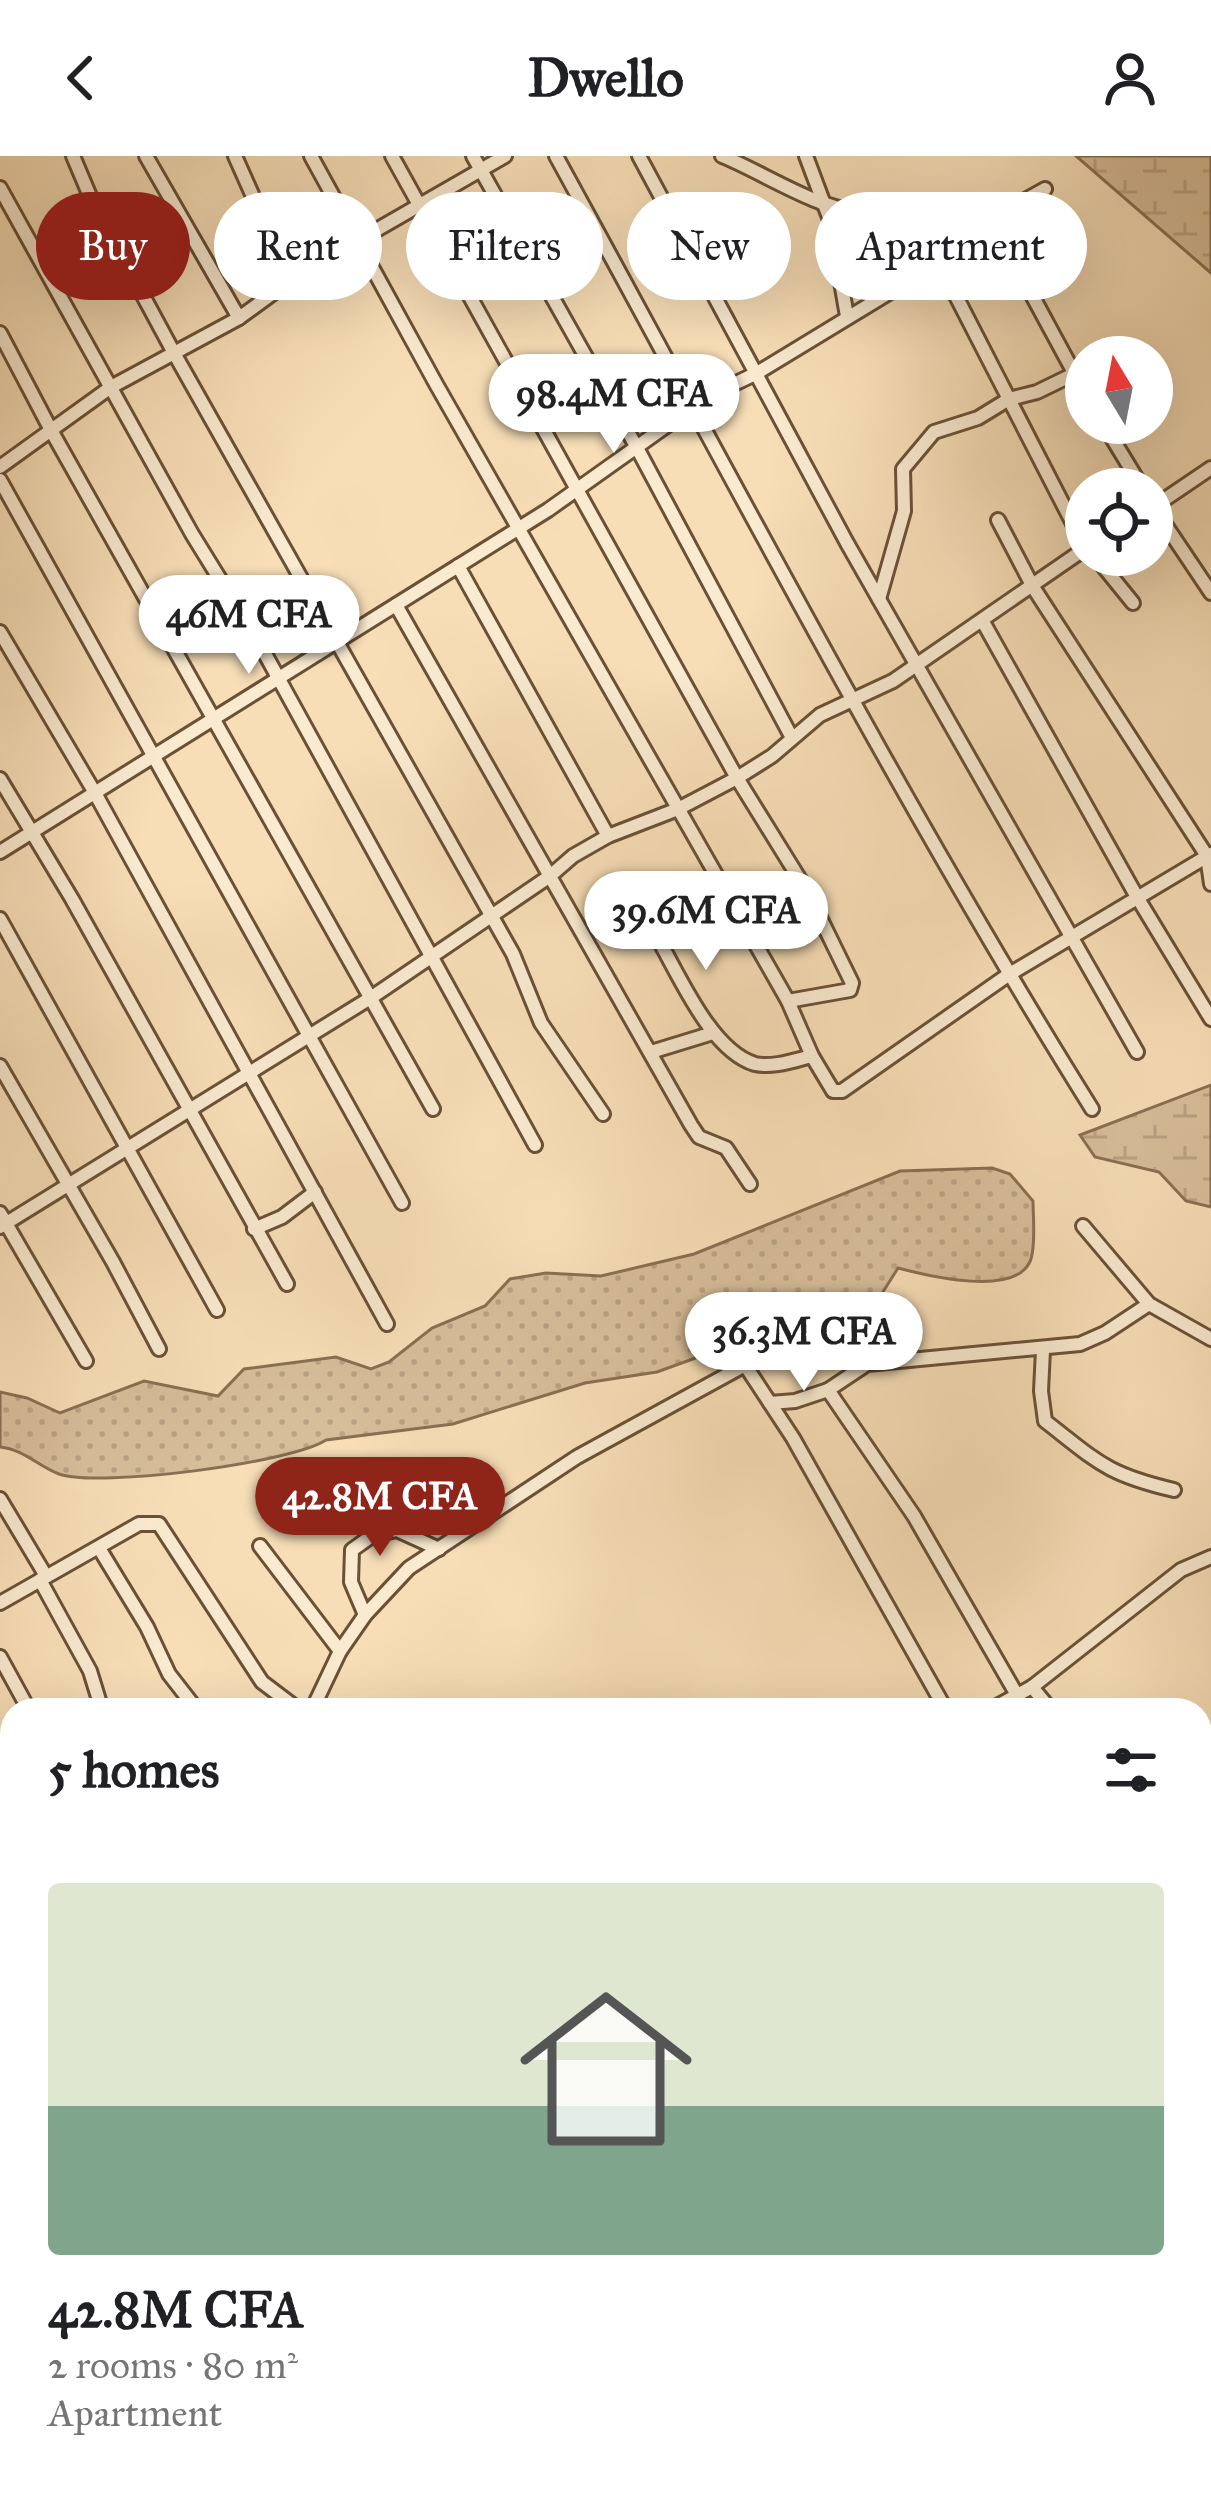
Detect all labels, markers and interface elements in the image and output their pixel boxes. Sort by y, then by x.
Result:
icon: back [48,45,114,111]
text: Dwello [527,45,684,111]
icon: person [1097,45,1163,111]
chip: Buy [36,192,190,300]
chip: Rent [214,192,382,300]
chip: Filters [406,192,603,300]
chip: New [627,192,791,300]
chip: Apartment [815,192,1087,300]
north arrow [1065,336,1173,444]
map controls [1065,336,1173,576]
pin: 98.4M CFA [477,354,751,456]
text: 98.4M CFA [516,369,712,417]
button: locate [1065,468,1173,576]
pin: 46M CFA [138,575,360,677]
text: 46M CFA [166,590,332,638]
pin: 39.6M CFA [569,871,843,973]
text: 39.6M CFA [611,886,801,934]
pin: 36.3M CFA [667,1292,941,1394]
text: 36.3M CFA [712,1307,896,1355]
pin: 42.8M CFA [243,1457,517,1559]
text: 42.8M CFA [282,1472,478,1520]
icon: filters [1098,1737,1164,1803]
text: 5 homes [48,1739,219,1801]
icon: home [498,1961,714,2177]
text: 42.8M CFA [48,2279,304,2341]
text: 2 rooms · 80 m² [48,2341,298,2389]
text: Apartment [48,2389,222,2437]

